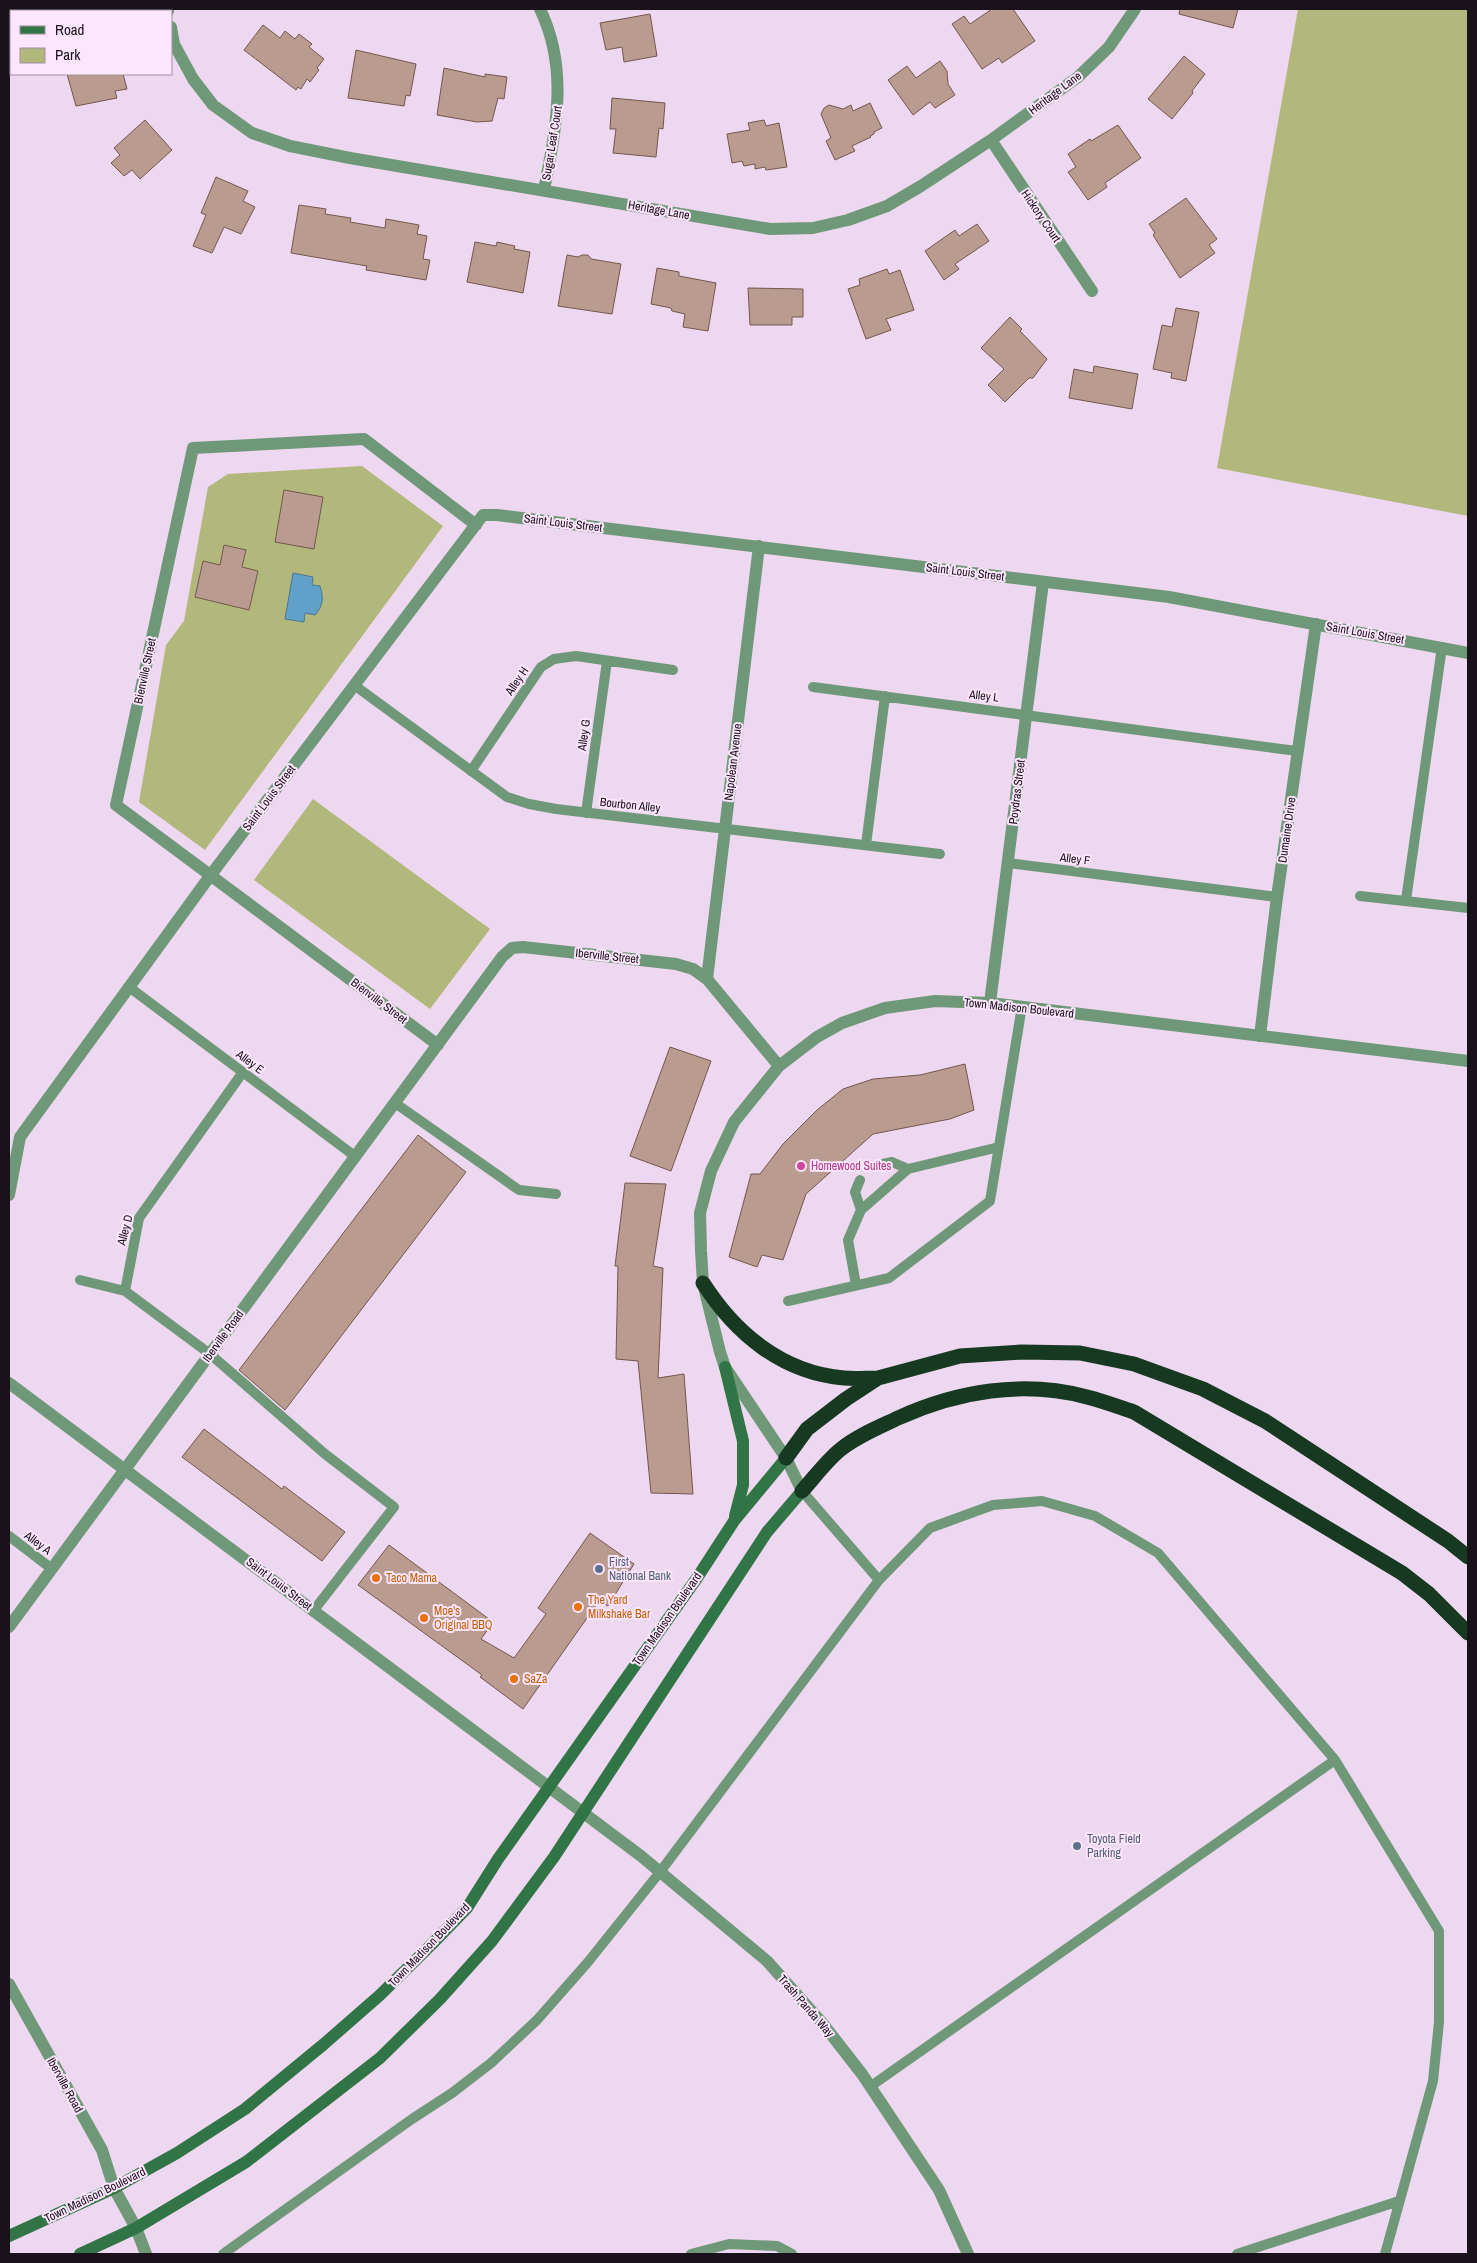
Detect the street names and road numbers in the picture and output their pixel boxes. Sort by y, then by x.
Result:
street label: Heritage Lane [1025,68,1085,118]
street label: Sugar Leaf Court [538,104,566,181]
street label: Hickory Court [1018,187,1065,246]
street label: Heritage Lane [627,197,691,223]
street label: Saint Louis Street [523,510,603,536]
street label: Saint Louis Street [925,559,1005,585]
street label: Saint Louis Street [1325,618,1405,648]
street label: Bienville Street [130,636,160,705]
street label: Alley H [501,664,532,699]
street label: Alley L [967,686,1000,706]
street label: Alley G [574,718,594,753]
street label: Napolean Avenue [720,723,746,801]
street label: Poydras Street [1005,758,1029,825]
street label: Saint Louis Street [239,762,299,834]
street label: Bourbon Alley [599,794,661,816]
street label: Dumaine Drive [1274,796,1300,864]
street label: Alley F [1058,849,1091,869]
street label: Iberville Street [575,945,640,967]
street label: Bienville Street [348,975,411,1028]
street label: Town Madison Boulevard [963,994,1075,1022]
street label: Alley E [232,1046,267,1078]
street label: Alley D [113,1213,137,1248]
street label: Iberville Road [199,1307,247,1365]
street label: Alley A [20,1527,55,1559]
street label: Saint Louis Street [243,1554,315,1614]
street label: Town Madison Boulevard [629,1569,705,1669]
street label: Town Madison Boulevard [385,1900,473,1990]
street label: Trash Panda Way [774,1971,838,2041]
street label: Iberville Road [43,2055,87,2115]
street label: Town Madison Boulevard [42,2164,148,2226]

